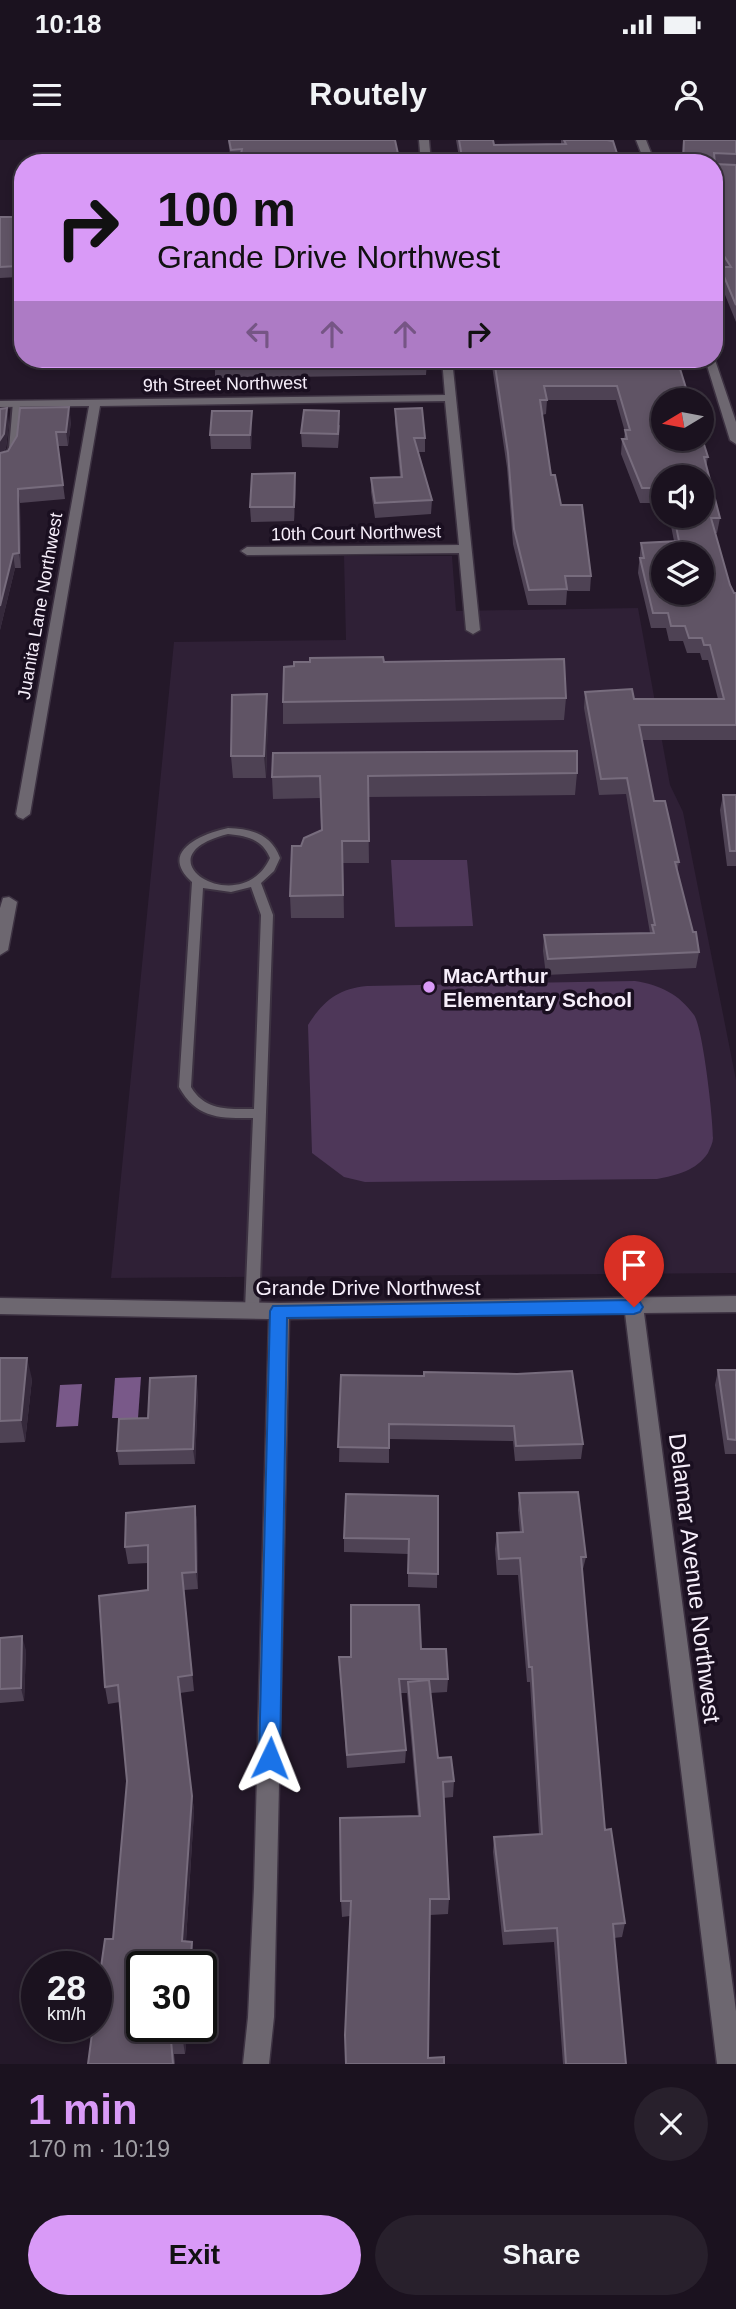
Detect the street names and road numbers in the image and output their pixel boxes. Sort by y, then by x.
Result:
street label: 9th Street Northwest [143,373,307,395]
street label: Juanita Lane Northwest [14,511,66,701]
street label: 10th Court Northwest [271,522,441,544]
street label: Grande Drive Northwest [255,1276,481,1299]
street label: Delamar Avenue Northwest [664,1432,726,1725]

